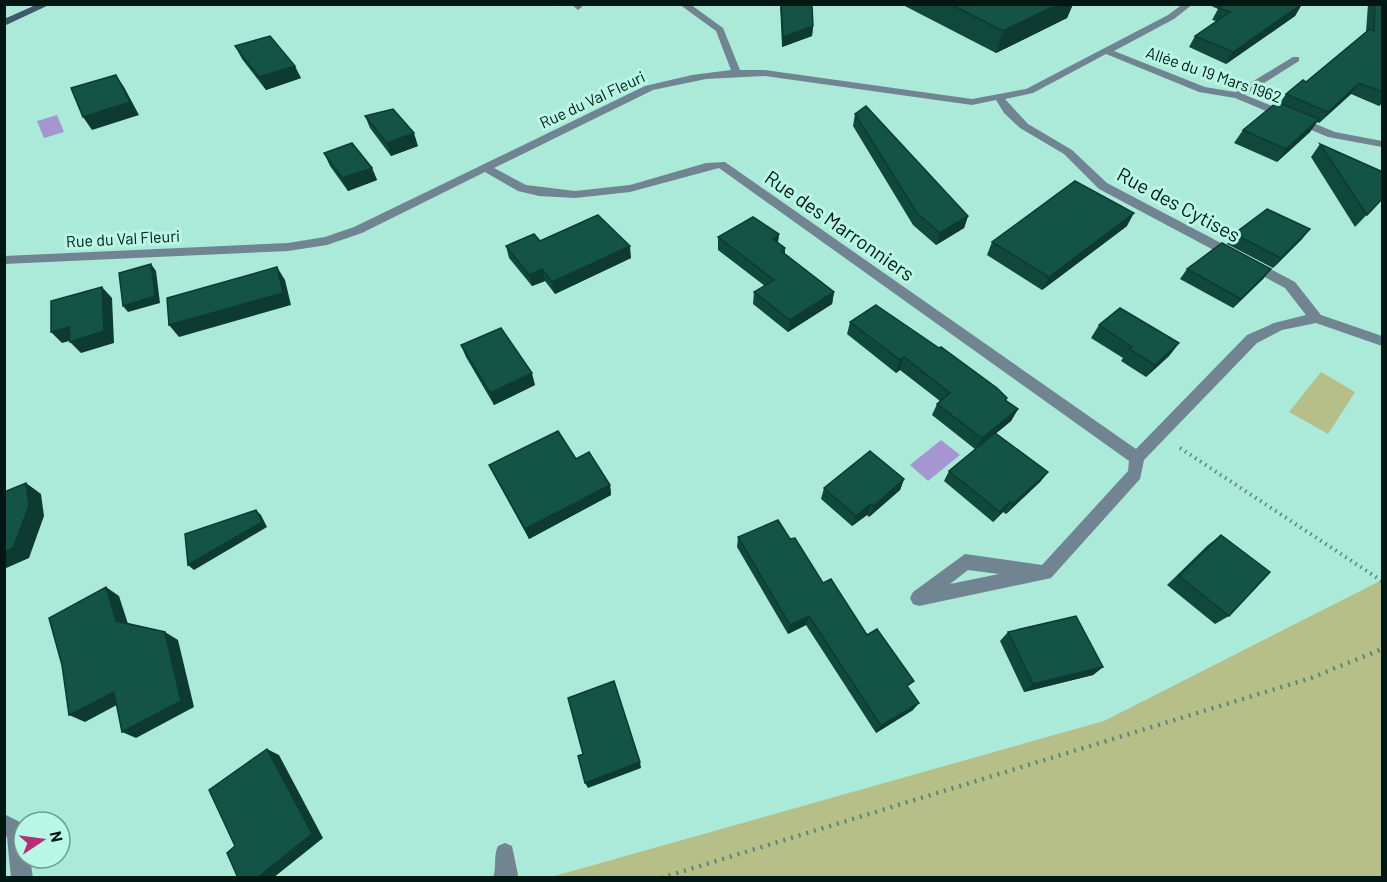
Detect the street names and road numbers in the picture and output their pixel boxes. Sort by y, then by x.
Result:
street label: Allée du 19 Mars 1962 [1144,42,1284,106]
street label: Rue du Val Fleuri [536,66,648,132]
street label: Rue des Cytises [1113,161,1245,247]
street label: Rue des Marronniers [761,164,919,286]
street label: Rue du Val Fleuri [66,226,180,250]

